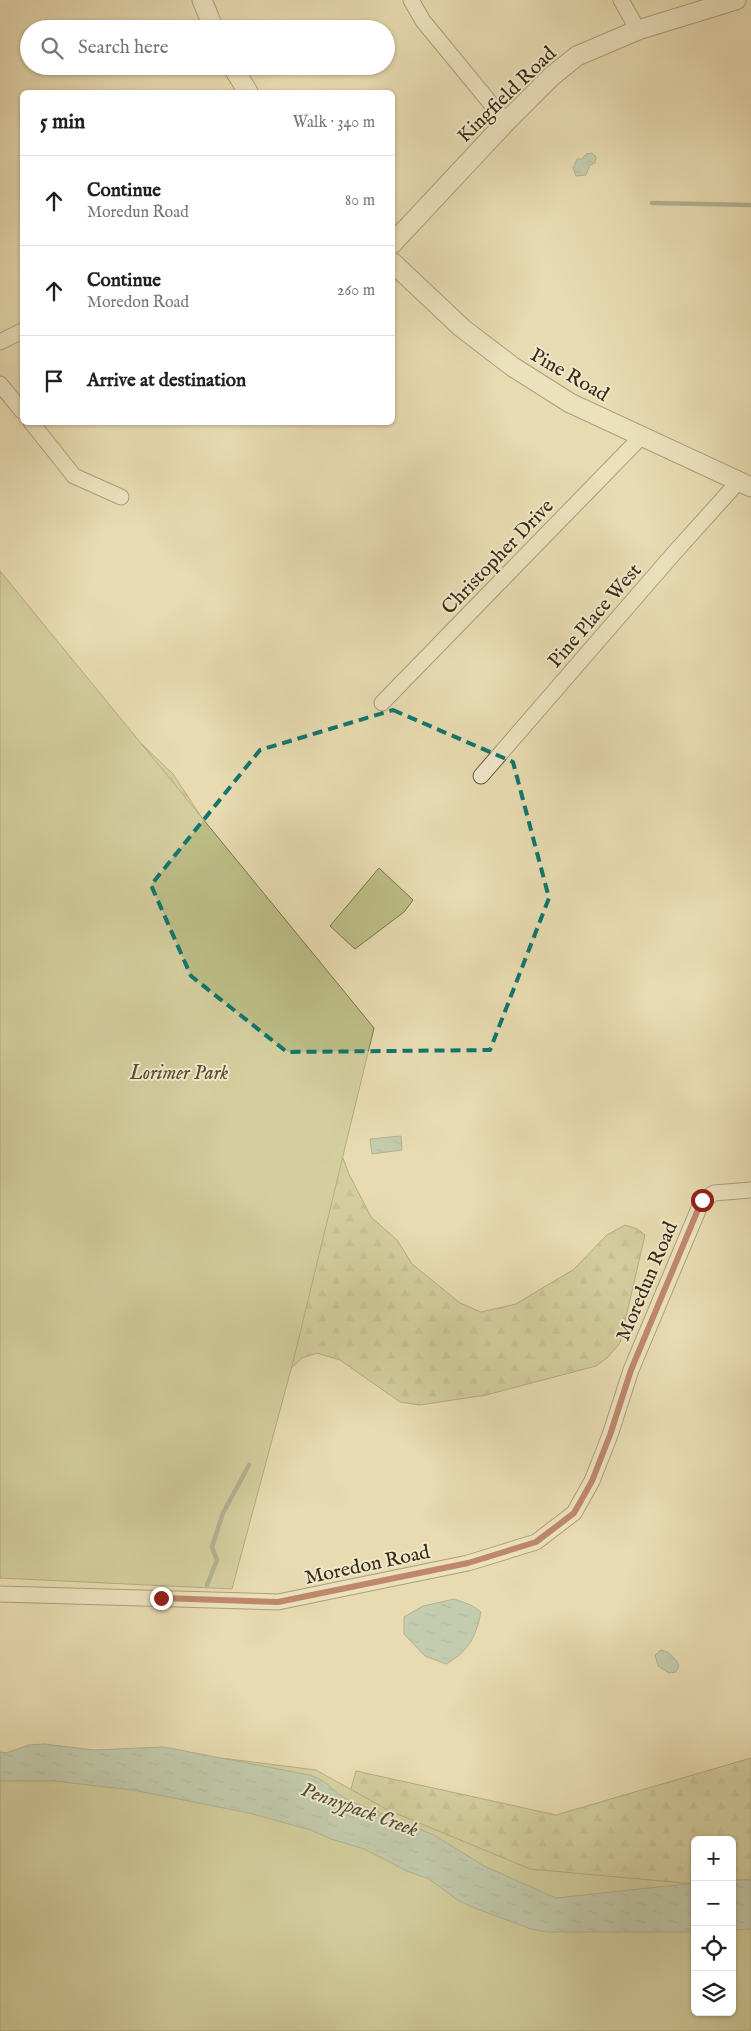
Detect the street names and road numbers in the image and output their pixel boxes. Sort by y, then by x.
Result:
street label: Kingfield Road [452,41,562,148]
street label: Pine Road [526,343,613,408]
street label: Christopher Drive [437,494,560,620]
street label: Pine Place West [543,559,647,673]
street label: Moredun Road [611,1218,684,1345]
street label: Moredon Road [302,1540,433,1591]

